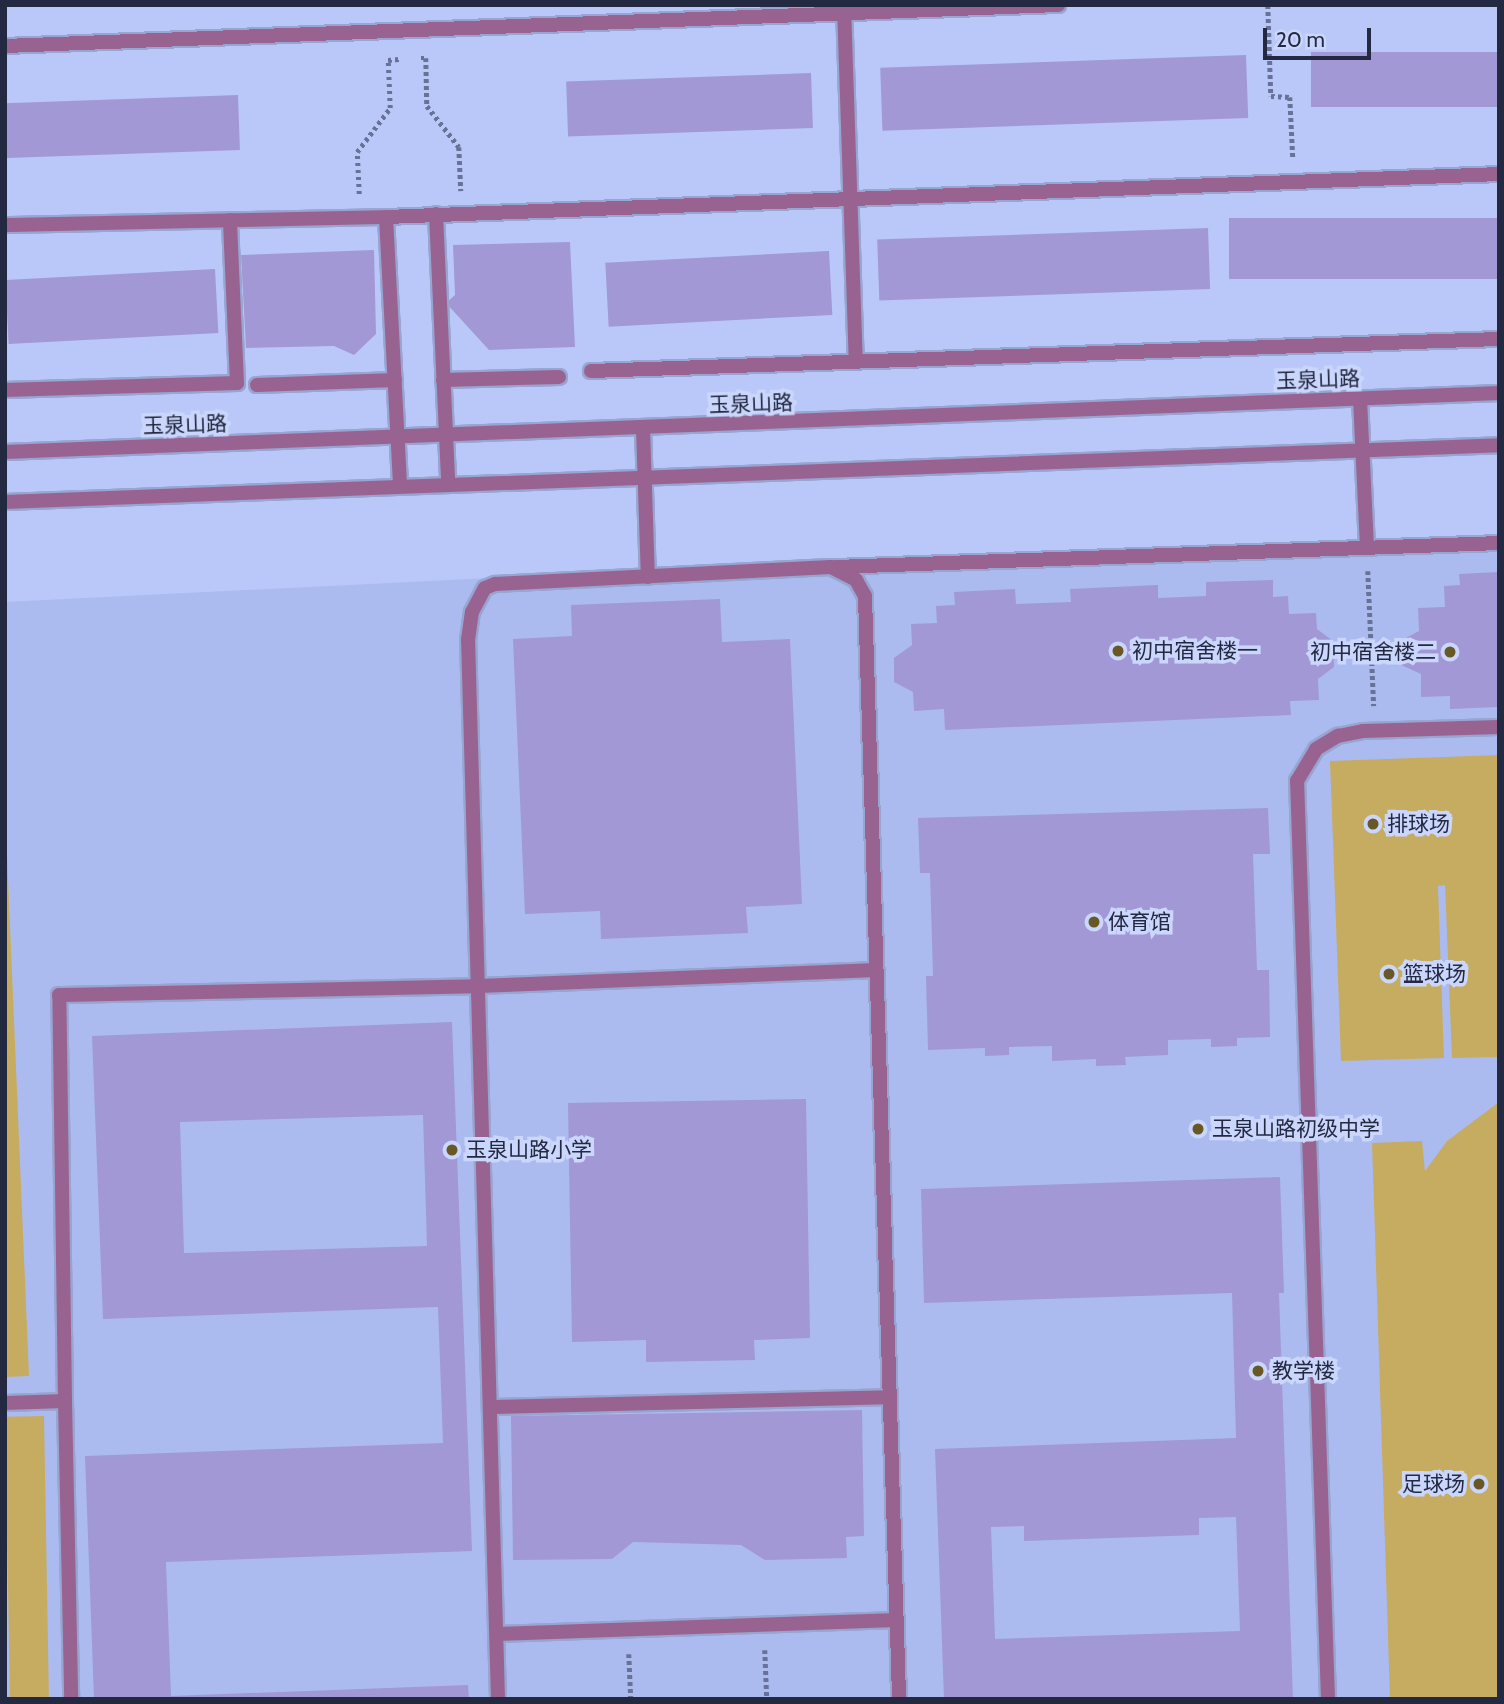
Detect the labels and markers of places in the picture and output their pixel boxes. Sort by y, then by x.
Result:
place label: 初中宿舍楼一 [1132,638,1258,664]
place label: 初中宿舍楼二 [1310,639,1436,665]
marker: 初中宿舍楼一 [1110,643,1126,659]
marker: 初中宿舍楼二 [1442,644,1458,660]
place label: 排球场 [1387,811,1450,837]
marker: 排球场 [1365,816,1381,832]
place label: 体育馆 [1108,909,1171,935]
marker: 体育馆 [1086,914,1102,930]
place label: 篮球场 [1403,961,1466,987]
marker: 篮球场 [1381,966,1397,982]
place label: 玉泉山路初级中学 [1212,1116,1380,1142]
marker: 玉泉山路初级中学 [1190,1121,1206,1137]
place label: 玉泉山路小学 [466,1137,592,1163]
marker: 玉泉山路小学 [444,1142,460,1158]
place label: 教学楼 [1272,1358,1335,1384]
marker: 教学楼 [1250,1363,1266,1379]
place label: 足球场 [1402,1471,1465,1497]
marker: 足球场 [1471,1476,1487,1492]

